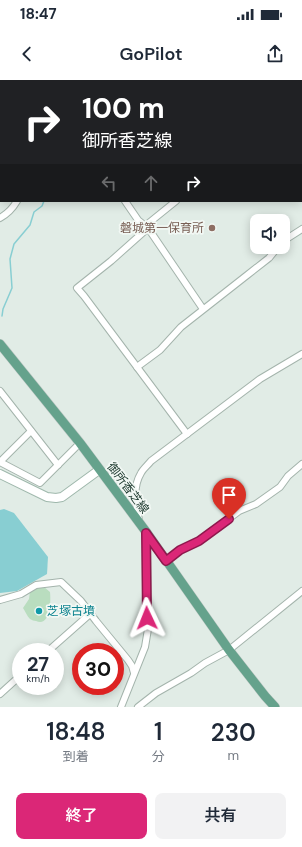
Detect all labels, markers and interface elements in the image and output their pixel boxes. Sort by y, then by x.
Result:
text: 18:47 [20,4,57,24]
text: GoPilot [119,42,183,66]
icon: back [16,43,38,65]
icon: share [264,43,286,65]
text: 100 m [82,90,165,127]
icon: right [16,96,68,148]
text: 御所香芝線 [82,129,172,153]
icon: left [98,172,120,194]
icon: ahead [140,172,162,194]
icon: right [182,172,204,194]
map controls [250,214,290,254]
button: sound [250,214,290,254]
place label: 磐城第一保育所 [120,220,204,236]
marker: 磐城第一保育所 [207,223,217,233]
street label: 御所香芝線 [104,459,152,517]
pin [212,478,246,519]
icon: arrive [218,484,240,506]
position arrow [126,597,168,639]
place label: 芝塚古墳 [47,603,95,619]
marker: 芝塚古墳 [34,606,44,616]
speed limit sign: 30 [72,643,124,695]
text: 27 [27,651,49,677]
text: km/h [26,672,50,685]
text: 18:48 [46,716,106,747]
text: 1 [154,716,162,747]
text: 230 [211,717,256,748]
text: m [228,747,239,764]
text: 到着 [63,748,89,765]
text: 分 [152,748,165,765]
button: 終了 [16,793,147,839]
button: 共有 [155,793,286,839]

